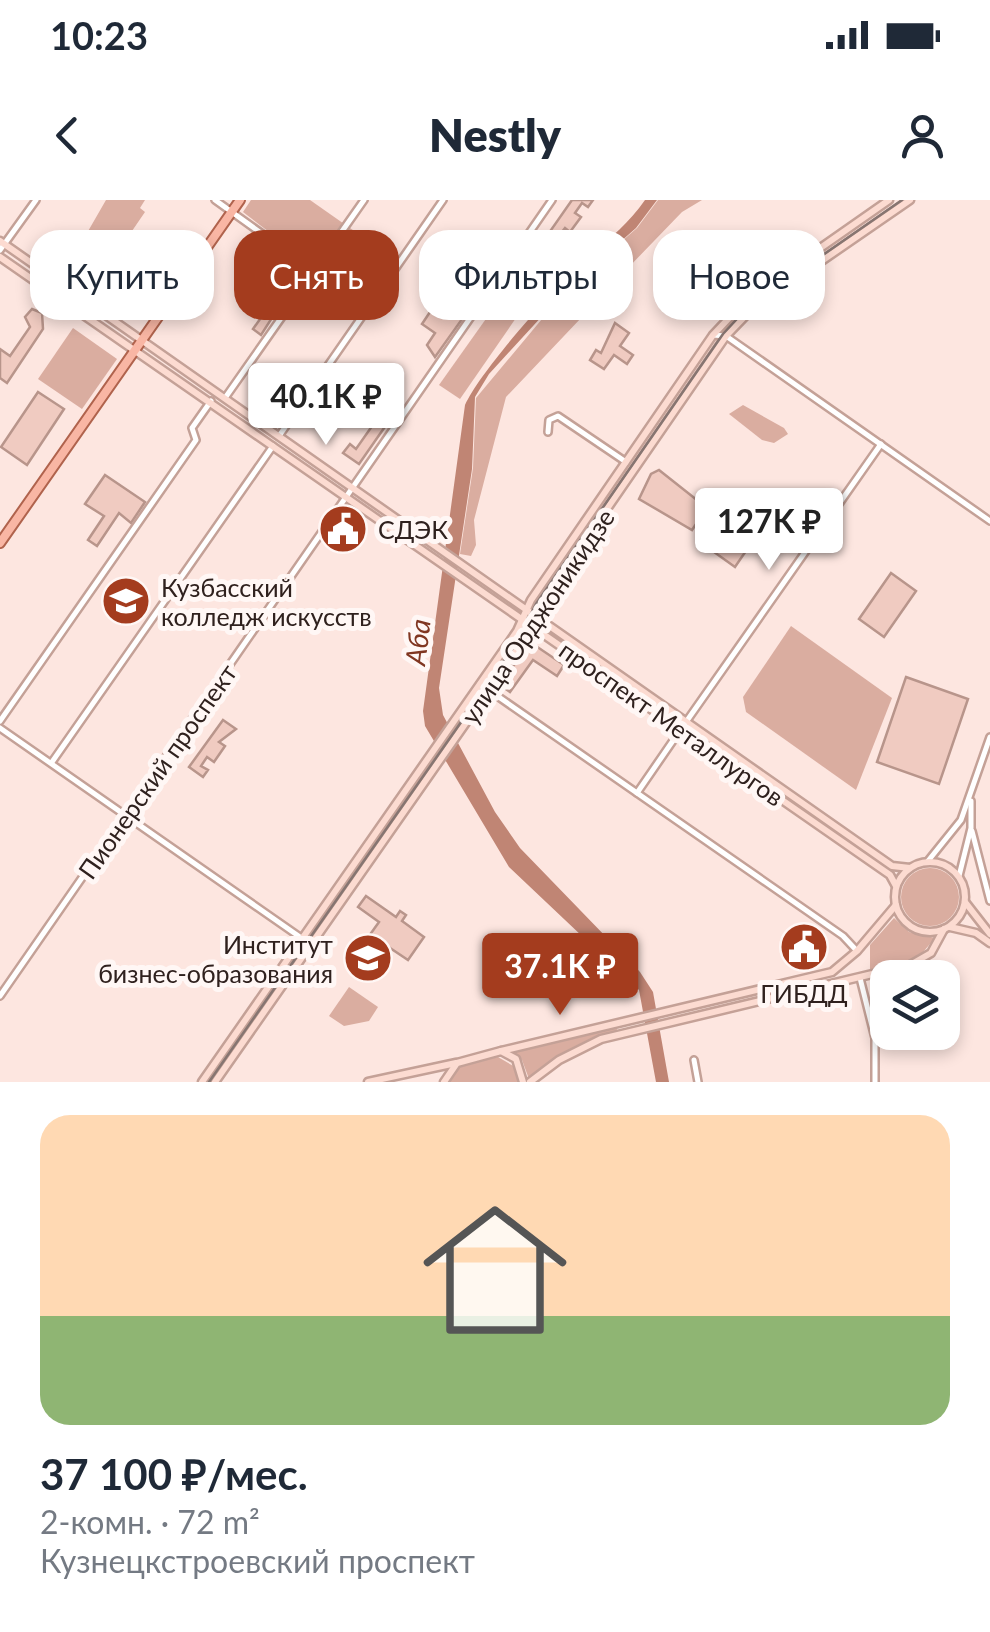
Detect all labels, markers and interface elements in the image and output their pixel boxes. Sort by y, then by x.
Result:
text: 10:23 [50,12,148,58]
icon: back [40,108,95,163]
text: Nestly [429,108,561,162]
icon: person [895,108,950,163]
chip: Купить [30,230,214,320]
chip: Снять [234,230,399,320]
chip: Фильтры [419,230,633,320]
chip: Новое [653,230,825,320]
pin: 40.1K ₽ [234,363,418,448]
text: 40.1K ₽ [270,376,382,415]
pin: 127K ₽ [688,488,850,573]
text: 127K ₽ [717,501,821,540]
public building icon: СДЭК [317,503,369,555]
street label: улица Орджоникидзе [454,503,620,729]
place label: СДЭК [378,514,448,544]
place label: Кузбасский колледж искусств [161,572,372,631]
school or university icon: Кузбасский колледж искусств [100,575,152,627]
water label: Аба [397,617,437,668]
street label: проспект Металлургов [554,634,790,812]
street label: Пионерский проспект [72,658,243,884]
public building icon: ГИБДД [778,921,830,973]
place label: Институт бизнес-образования [98,929,333,988]
school or university icon: Институт бизнес-образования [342,932,394,984]
pin: 37.1K ₽ [468,933,652,1018]
text: 37.1K ₽ [504,946,616,985]
map controls [870,960,960,1050]
button: layers [870,960,960,1050]
place label: ГИБДД [760,978,848,1008]
icon: home [405,1180,585,1360]
text: 37 100 ₽/мес. [40,1449,308,1499]
text: 2-комн. · 72 m² [40,1502,260,1541]
text: Кузнецкстроевский проспект [40,1541,475,1580]

